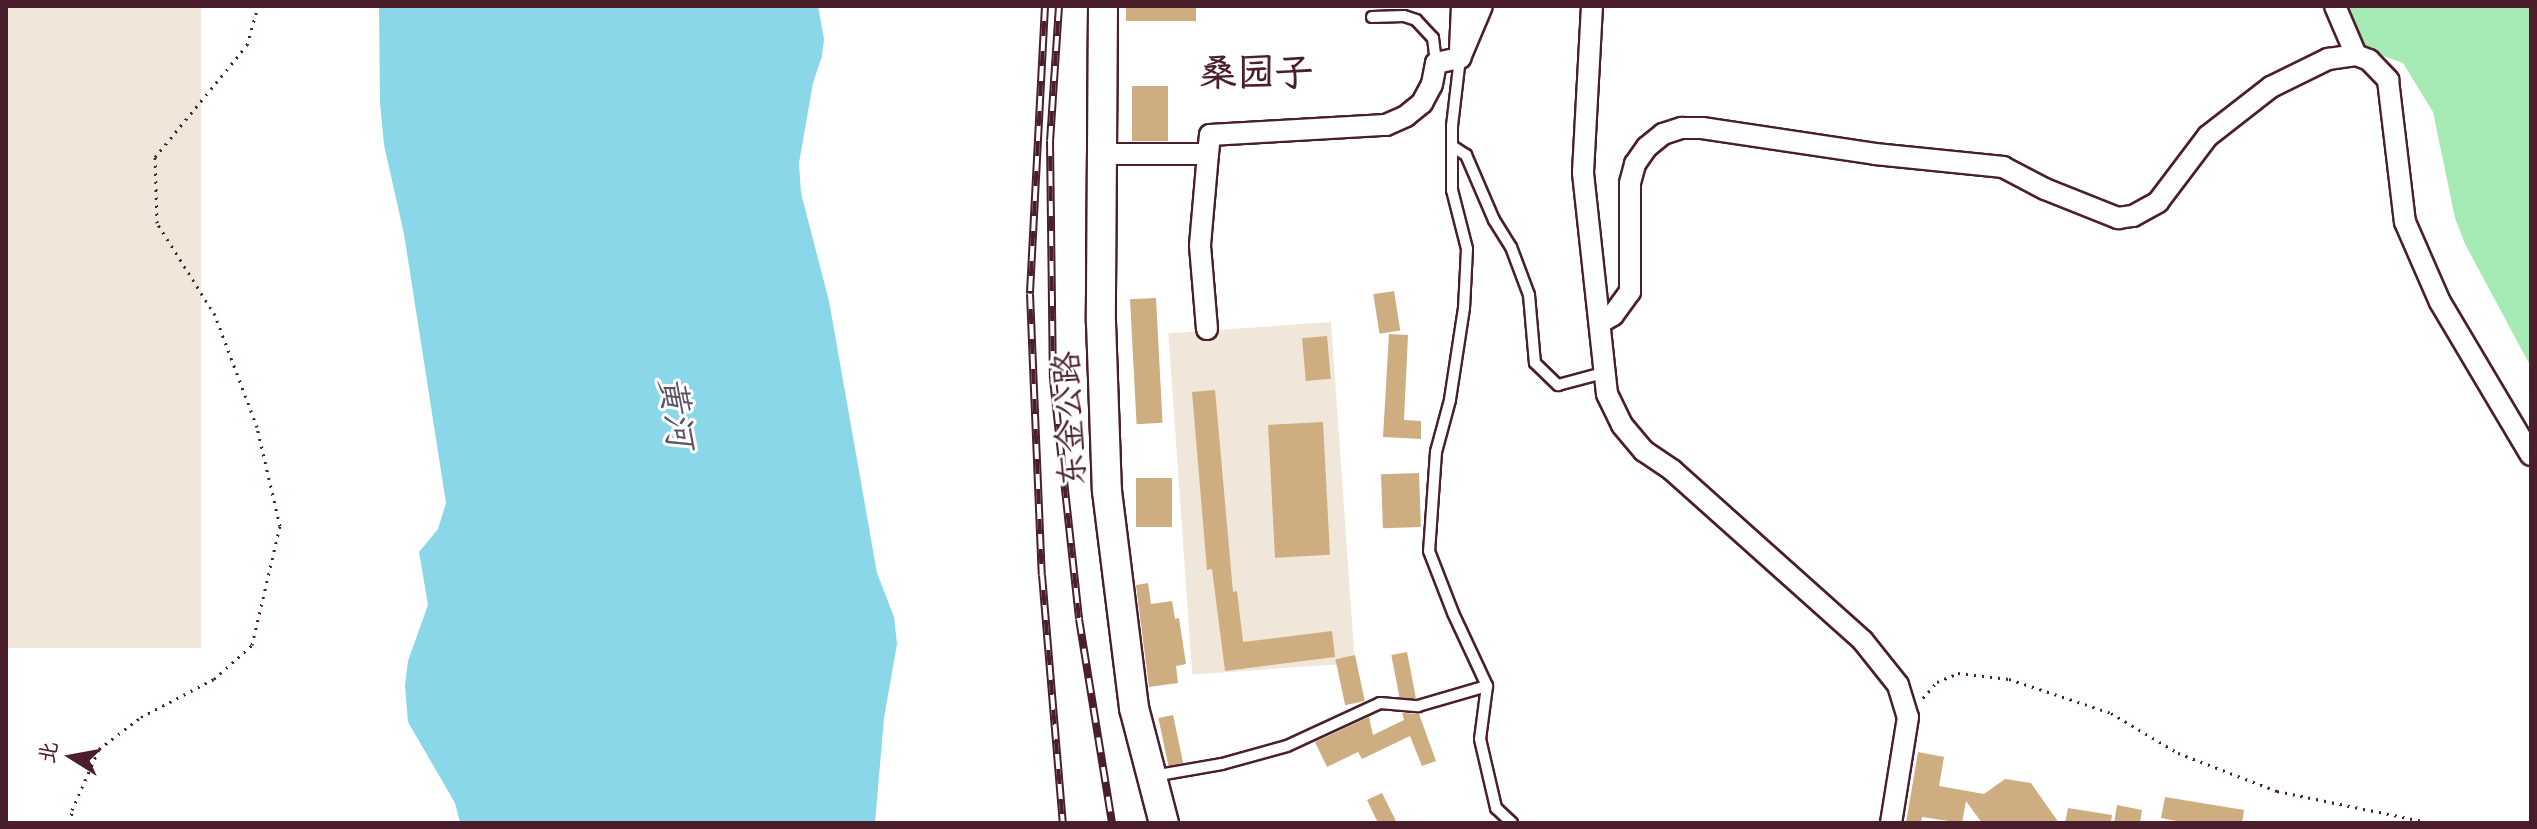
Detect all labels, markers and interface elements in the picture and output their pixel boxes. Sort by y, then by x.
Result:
district label: 桑园子 [1199,50,1313,96]
street label: 东金公路 [1045,350,1093,488]
water label: 黄河 [650,373,702,451]
north arrow [32,717,112,797]
text: 北 [33,739,64,766]

